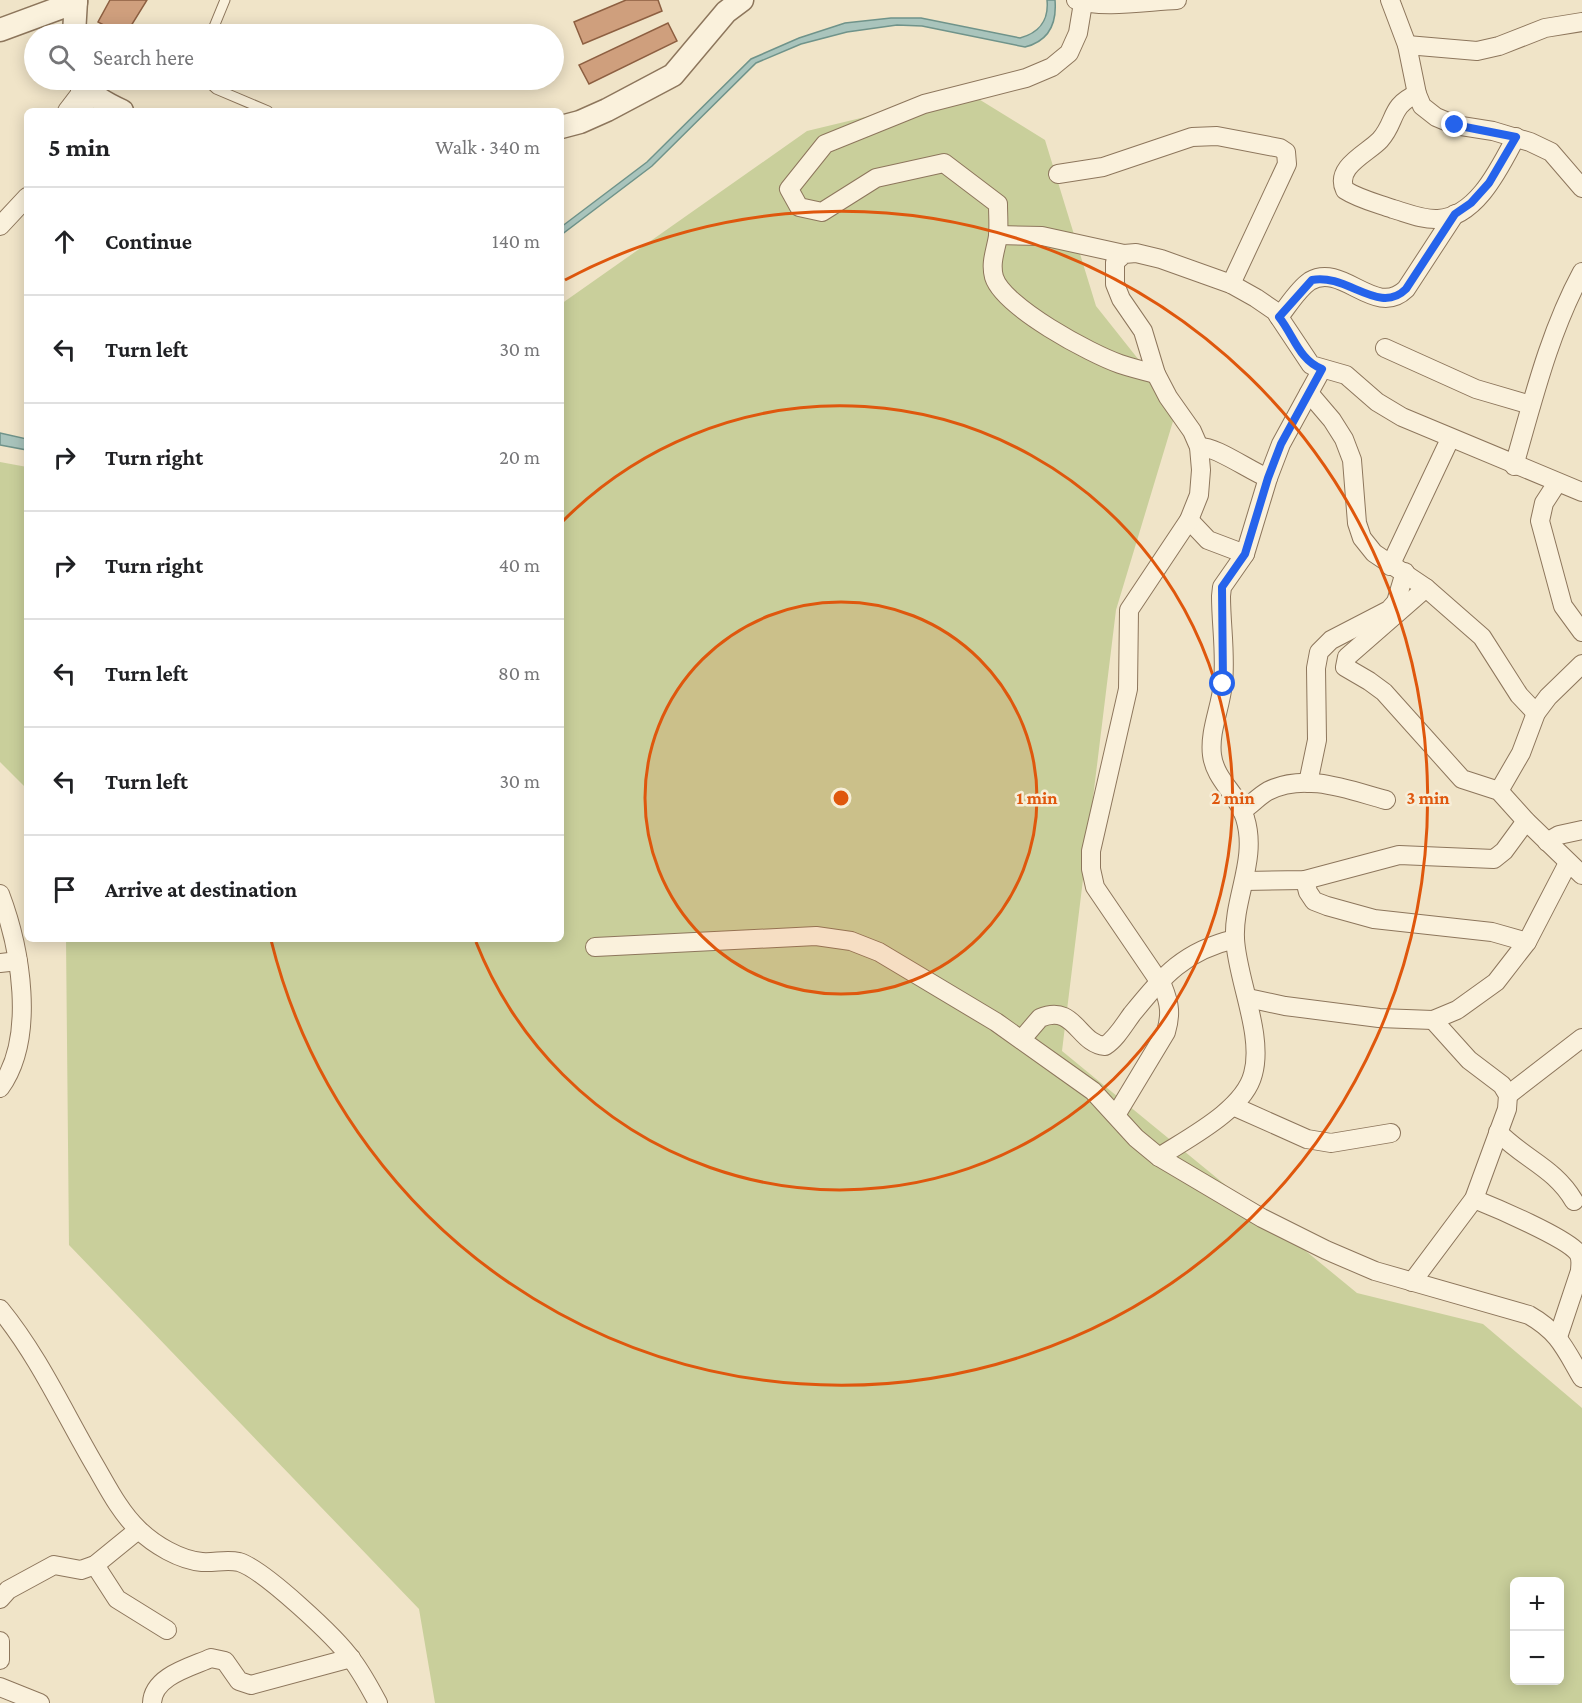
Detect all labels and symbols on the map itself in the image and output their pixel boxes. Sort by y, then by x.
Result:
route end [1441,111,1467,137]
route start [1209,670,1235,696]
centre of rings [831,788,851,808]
text: 1 min [1017,788,1058,808]
text: 2 min [1211,788,1255,808]
text: 3 min [1406,788,1450,808]

